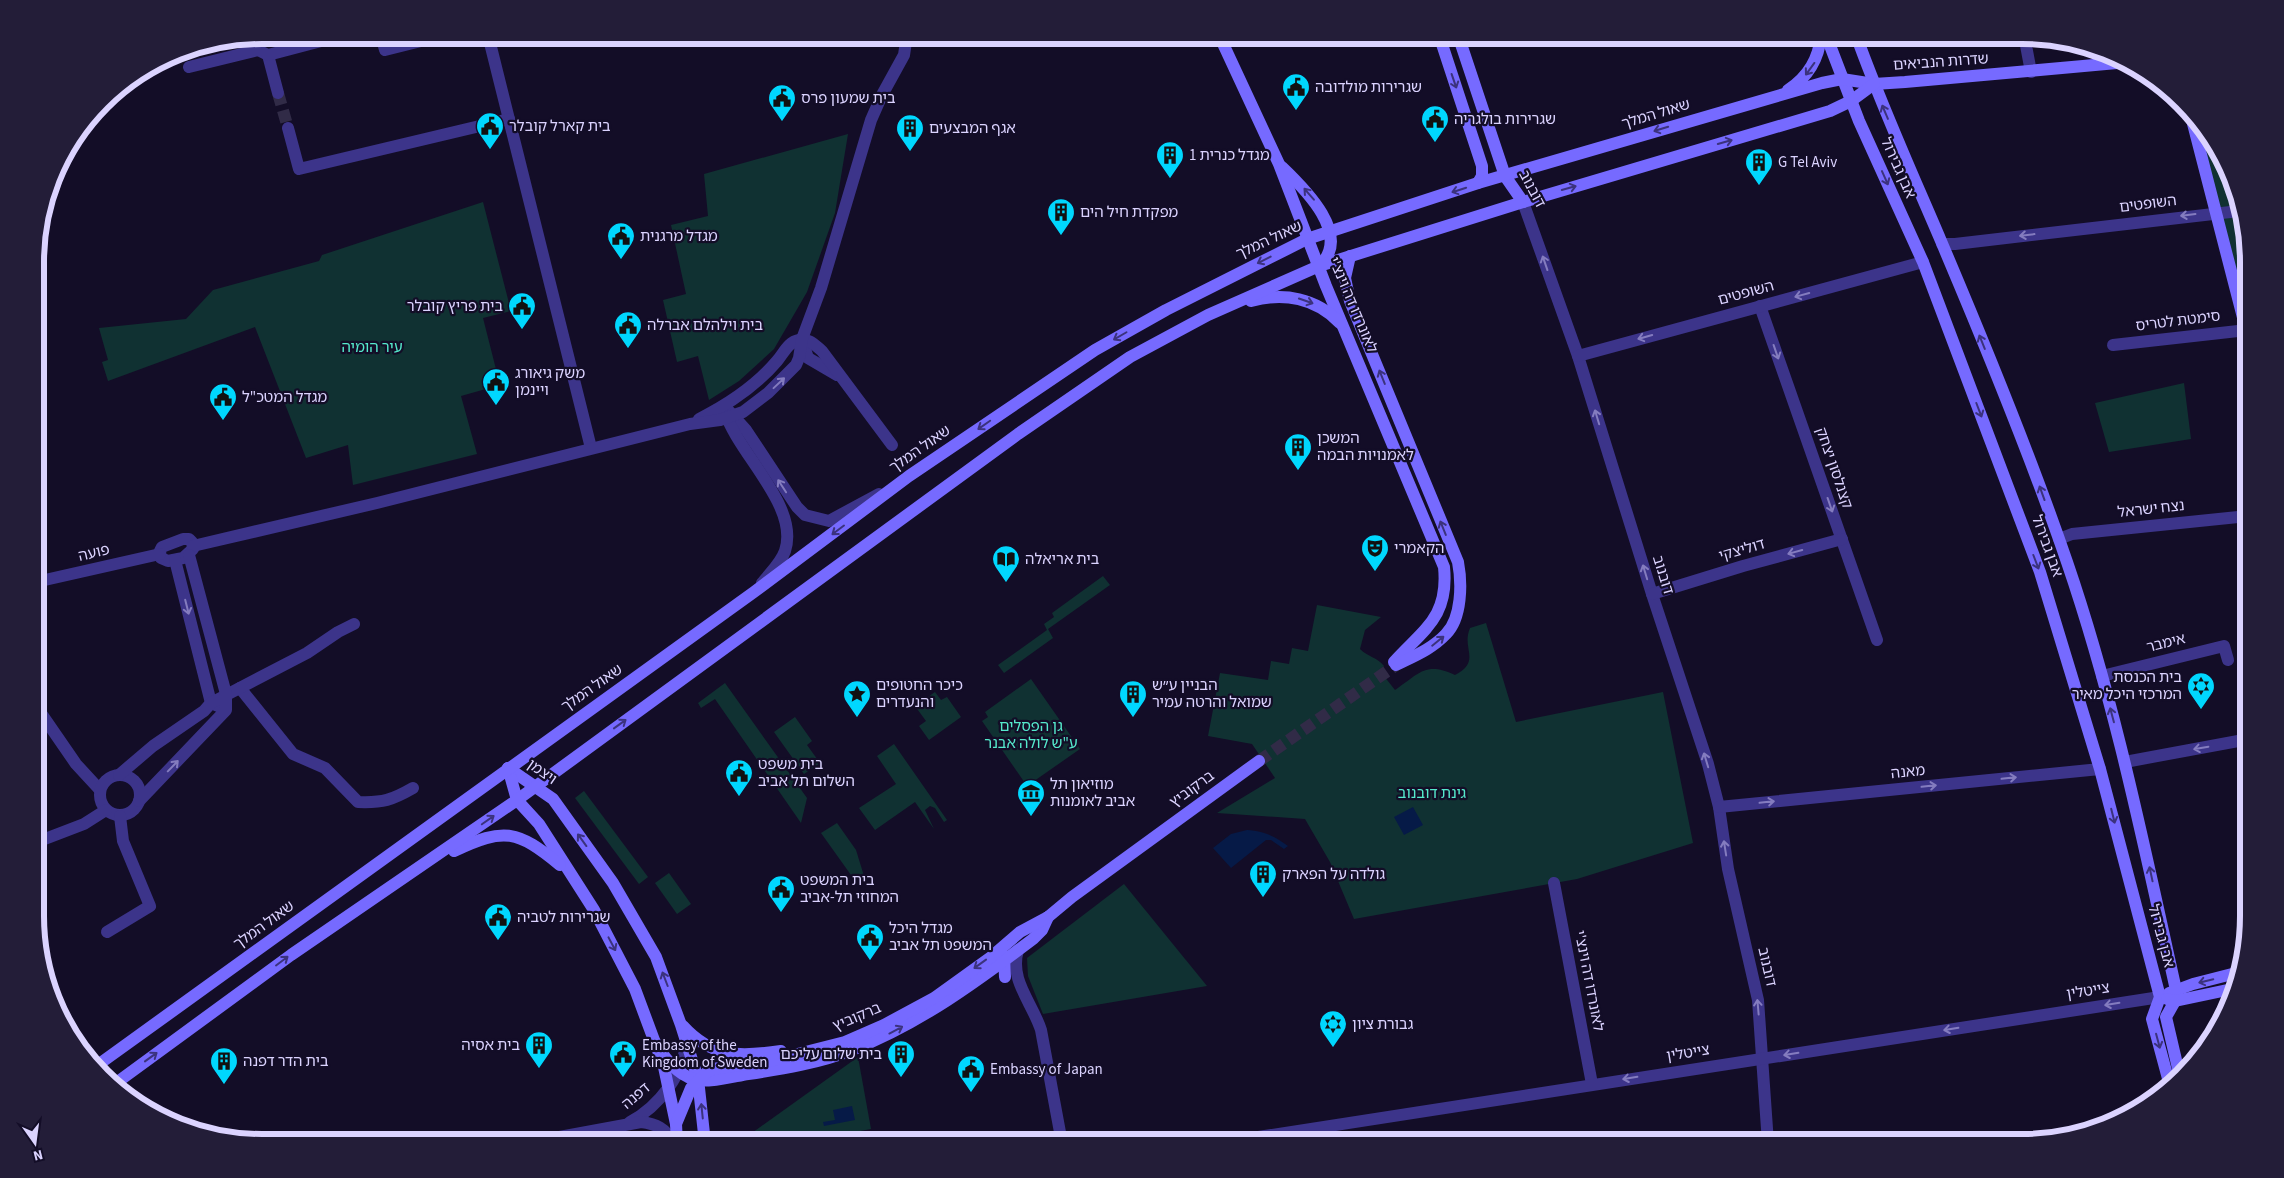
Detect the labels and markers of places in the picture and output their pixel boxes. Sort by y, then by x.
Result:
public building icon: שגרירות מולדובה [1281,72,1311,111]
place label: שגרירות מולדובה [1315,77,1422,98]
public building icon: בית שמעון פרס [767,83,797,122]
place label: בית שמעון פרס [801,88,896,109]
public building icon: שגרירות בולגריה [1420,104,1450,143]
place label: שגרירות בולגריה [1454,109,1556,130]
public building icon: בית קארל קובלר [475,111,505,150]
building icon: אגף המבצעים [895,113,925,152]
place label: בית קארל קובלר [509,116,611,137]
place label: אגף המבצעים [929,118,1016,139]
building icon: מגדל כנרית 1 [1155,140,1185,179]
place label: מגדל כנרית 1 [1189,145,1270,166]
building icon: G Tel Aviv [1744,147,1774,186]
place label: G Tel Aviv [1778,152,1837,173]
building icon: מפקדת חיל הים [1046,197,1076,236]
place label: מפקדת חיל הים [1080,202,1178,223]
public building icon: מגדל מרגנית [606,221,636,260]
place label: מגדל מרגנית [640,226,718,247]
public building icon: בית פריץ קובלר [507,291,537,330]
place label: בית פריץ קובלר [407,296,503,317]
public building icon: בית וילהלם אברלה [613,310,643,349]
place label: בית וילהלם אברלה [647,315,763,336]
place label: משק גיאורג ויינמן [515,363,585,401]
public building icon: משק גיאורג ויינמן [481,367,511,406]
public building icon: מגדל המטכ"ל [208,382,238,421]
place label: מגדל המטכ"ל [242,387,327,408]
place label: המשכן לאמנויות הבמה [1317,428,1414,466]
building icon: המשכן לאמנויות הבמה [1283,432,1313,471]
theatre icon: הקאמרי [1360,533,1390,572]
place label: הקאמרי [1394,538,1444,559]
library icon: בית אריאלה [991,544,1021,583]
place label: בית אריאלה [1025,549,1100,570]
place label: בית הכנסת המרכזי היכל מאיר [2072,667,2182,705]
synagogue icon: בית הכנסת המרכזי היכל מאיר [2186,671,2216,710]
place label: כיכר החטופים והנעדרים [876,675,963,713]
place label: הבניין ע״ש שמואל והרטה עמיר [1152,675,1272,713]
place icon: כיכר החטופים והנעדרים [842,679,872,718]
building icon: הבניין ע״ש שמואל והרטה עמיר [1118,679,1148,718]
place label: בית משפט השלום תל אביב [758,754,855,792]
public building icon: בית משפט השלום תל אביב [724,758,754,797]
place label: מוזיאון תל אביב לאומנות [1050,774,1135,812]
museum icon: מוזיאון תל אביב לאומנות [1016,778,1046,817]
building icon: גולדה על הפארק [1248,859,1278,898]
place label: גולדה על הפארק [1282,864,1385,885]
place label: בית המשפט המחוזי תל-אביב [800,870,899,908]
public building icon: בית המשפט המחוזי תל-אביב [766,874,796,913]
public building icon: שגרירות לטביה [483,902,513,941]
place label: שגרירות לטביה [517,907,610,928]
place label: מגדל היכל המשפט תל אביב [889,918,992,956]
public building icon: מגדל היכל המשפט תל אביב [855,922,885,961]
synagogue icon: גבורת ציון [1318,1009,1348,1048]
place label: גבורת ציון [1352,1014,1414,1035]
building icon: בית אסיה [524,1030,554,1069]
place label: בית אסיה [461,1035,520,1056]
place label: Embassy of the Kingdom of Sweden [642,1035,767,1073]
public building icon: Embassy of the Kingdom of Sweden [608,1039,638,1078]
building icon: בית שלום עליכם [886,1039,916,1078]
place label: בית שלום עליכם [781,1044,882,1065]
building icon: בית הדר דפנה [209,1046,239,1085]
place label: בית הדר דפנה [243,1051,329,1072]
public building icon: Embassy of Japan [956,1054,986,1093]
place label: Embassy of Japan [990,1059,1103,1080]

